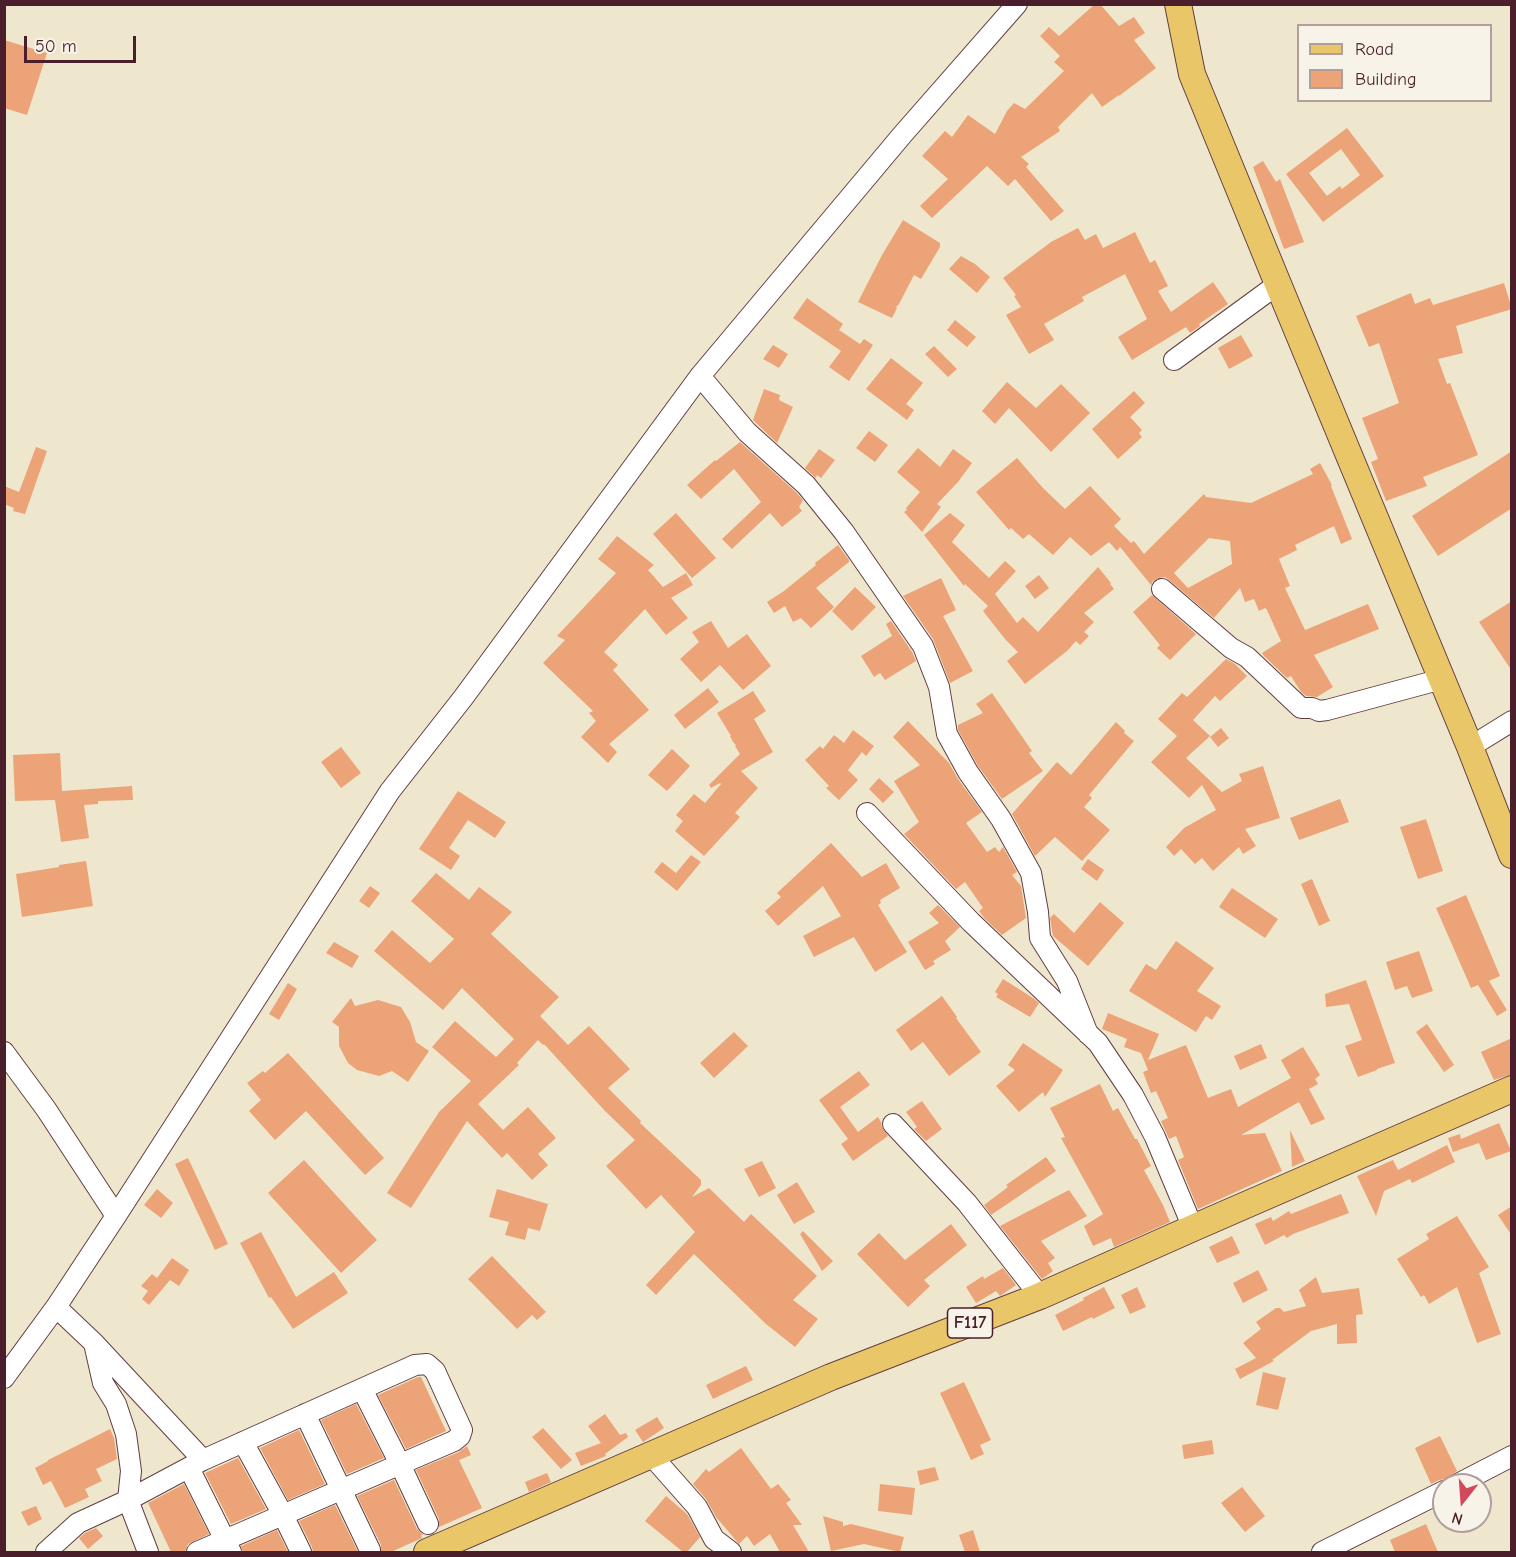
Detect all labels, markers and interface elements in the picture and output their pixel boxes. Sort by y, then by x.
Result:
scale bar [27,24,140,62]
legend [1297,24,1492,102]
text: 50 m [35,36,77,57]
text: Road [1355,39,1394,60]
text: Building [1355,69,1417,90]
road number: F117 [948,1308,992,1338]
north arrow [1432,1473,1492,1533]
text: N [1450,1508,1465,1528]

